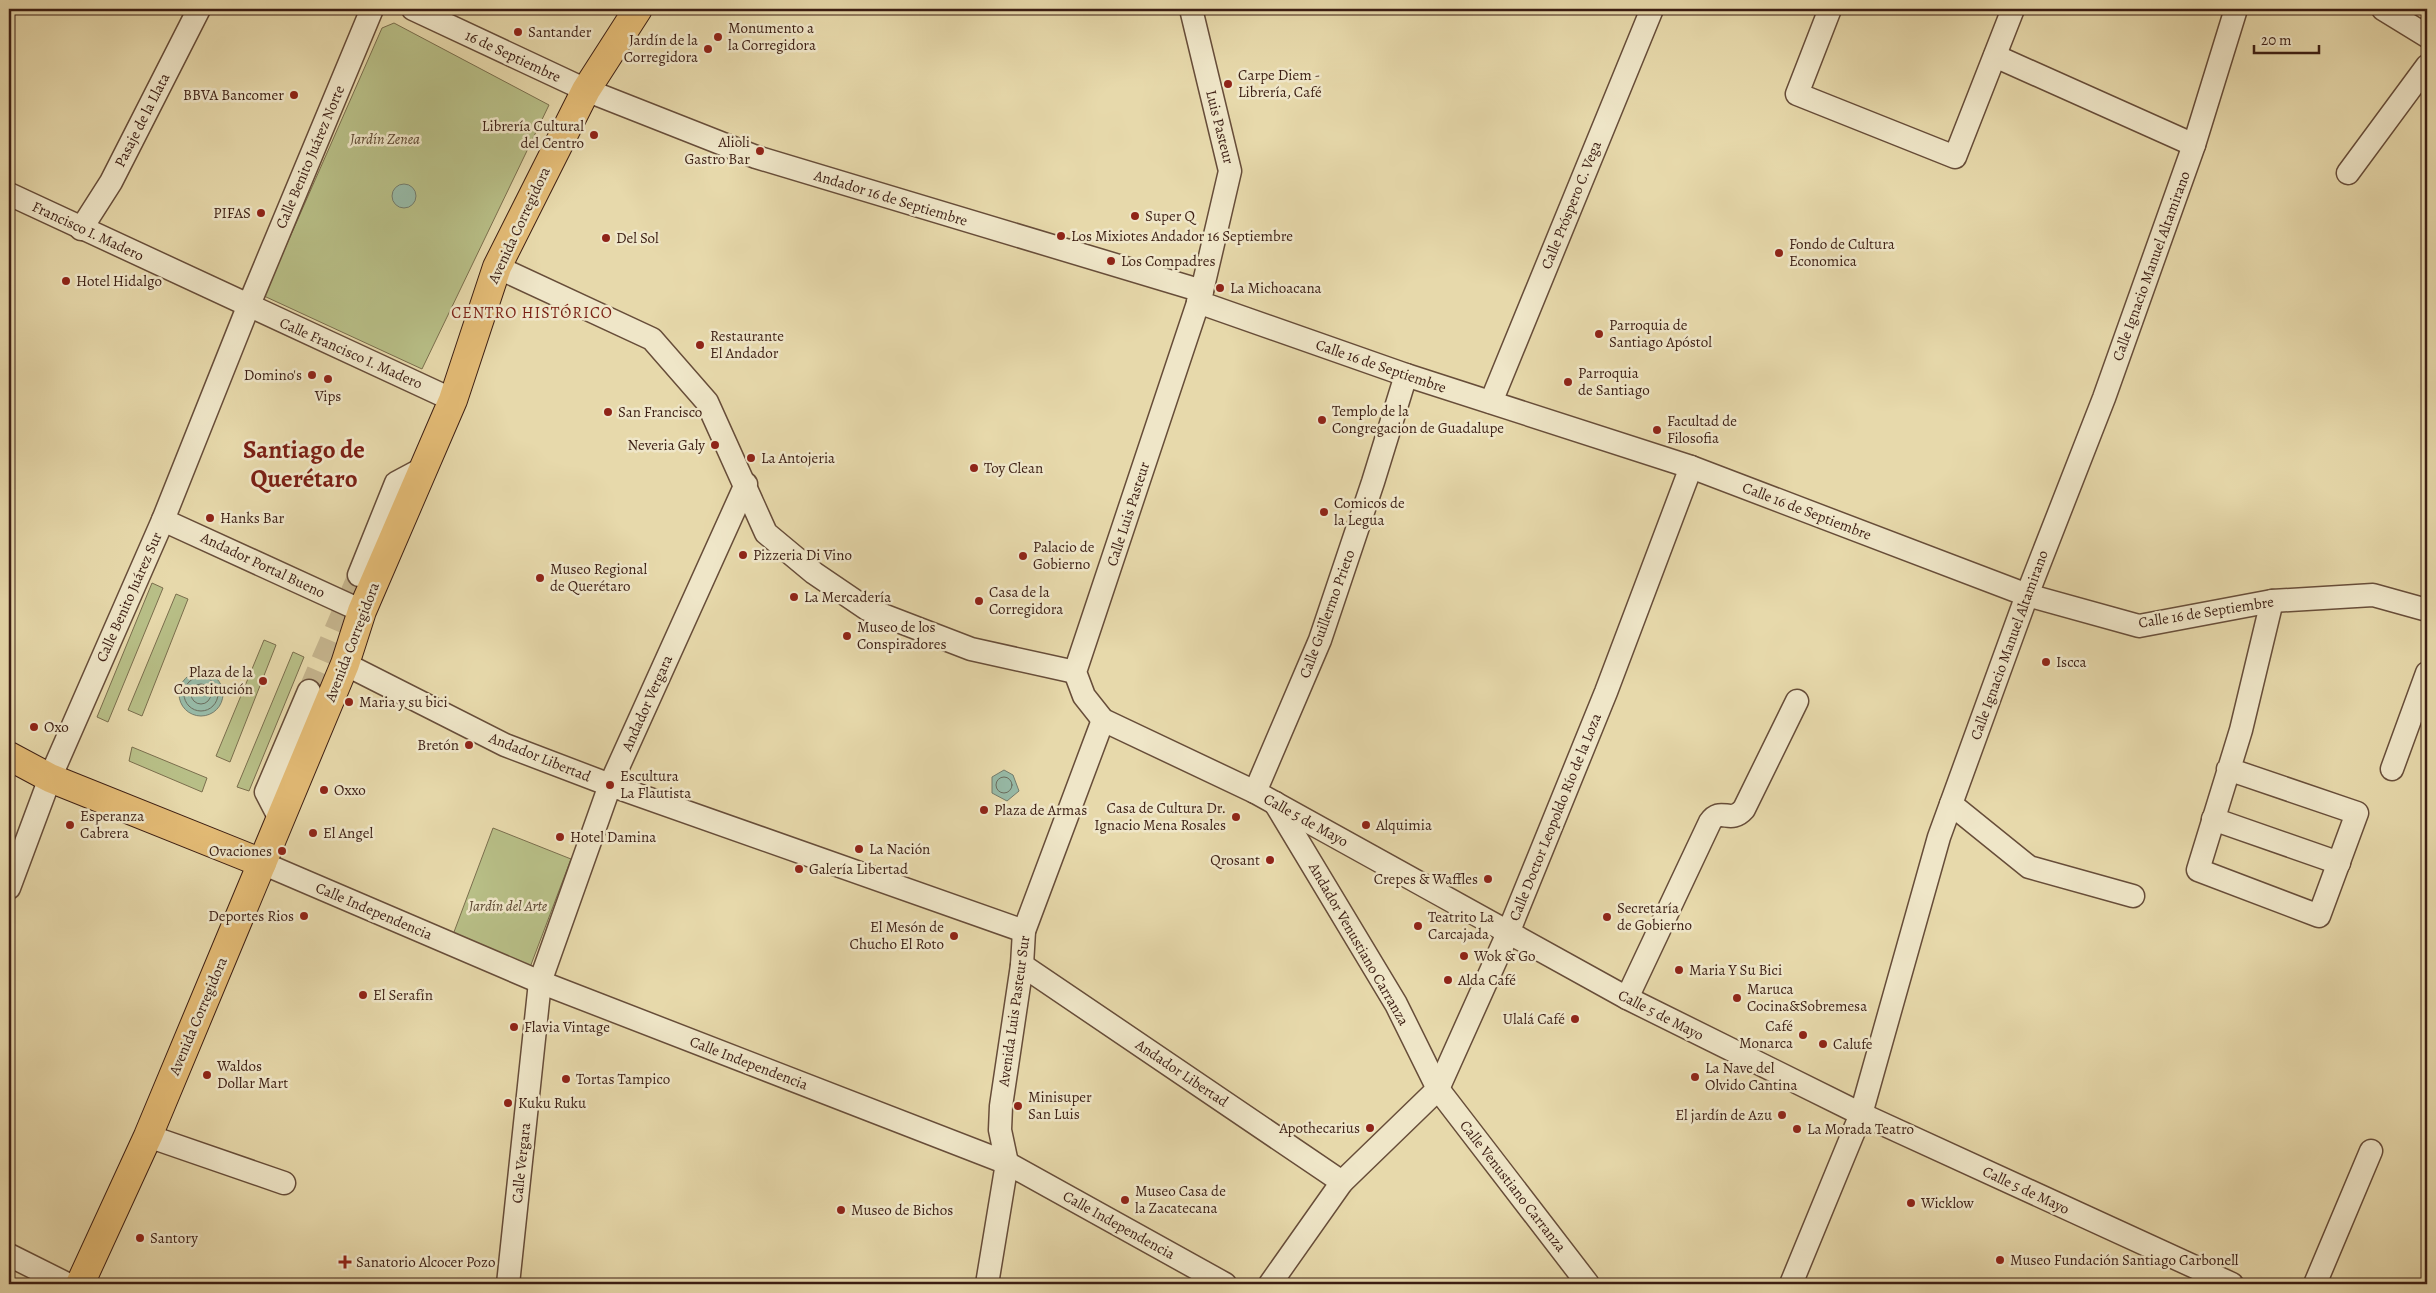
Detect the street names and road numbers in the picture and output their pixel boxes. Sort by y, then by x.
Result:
street label: 16 de Septiembre [462,25,564,87]
street label: Pasaje de la Llata [110,70,174,170]
street label: Calle Benito Juárez Norte [271,82,349,232]
street label: Luis Pasteur [1201,88,1239,166]
street label: Calle Próspero C. Vega [1536,138,1606,272]
street label: Avenida Corregidora [483,163,555,287]
street label: Andador 16 de Septiembre [811,165,970,231]
street label: Calle Ignacio Manuel Altamirano [2107,168,2195,364]
street label: Francisco I. Madero [29,196,147,266]
street label: Calle Francisco I. Madero [276,312,426,394]
street label: Calle 16 de Septiembre [1313,334,1449,398]
street label: Calle Luis Pasteur [1102,459,1154,569]
street label: Calle 16 de Septiembre [1740,477,1875,545]
street label: Andador Portal Bueno [197,527,328,603]
street label: Calle Benito Juárez Sur [91,529,167,665]
street label: Calle Guillermo Prieto [1294,547,1360,681]
street label: Calle Ignacio Manuel Altamirano [1965,547,2053,743]
street label: Avenida Corregidora [320,579,384,706]
street label: Calle 16 de Septiembre [2137,591,2275,633]
street label: Andador Vergara [616,652,677,755]
street label: Calle Doctor Leopoldo Río de la Loza [1504,710,1606,924]
street label: Andador Libertad [485,727,595,787]
street label: Calle 5 de Mayo [1260,789,1352,851]
street label: Andador Venustiano Carranza [1304,858,1414,1029]
street label: Calle Independencia [313,877,435,945]
street label: Avenida Luis Pasteur Sur [993,934,1035,1089]
street label: Avenida Corregidora [164,954,232,1079]
street label: Calle 5 de Mayo [1615,985,1707,1045]
street label: Calle Independencia [687,1031,811,1095]
street label: Andador Libertad [1131,1034,1233,1112]
street label: Calle Venustiano Carranza [1455,1116,1571,1256]
street label: Calle Vergara [507,1122,535,1204]
street label: Calle 5 de Mayo [1979,1161,2073,1219]
street label: Calle Independencia [1059,1186,1179,1264]

